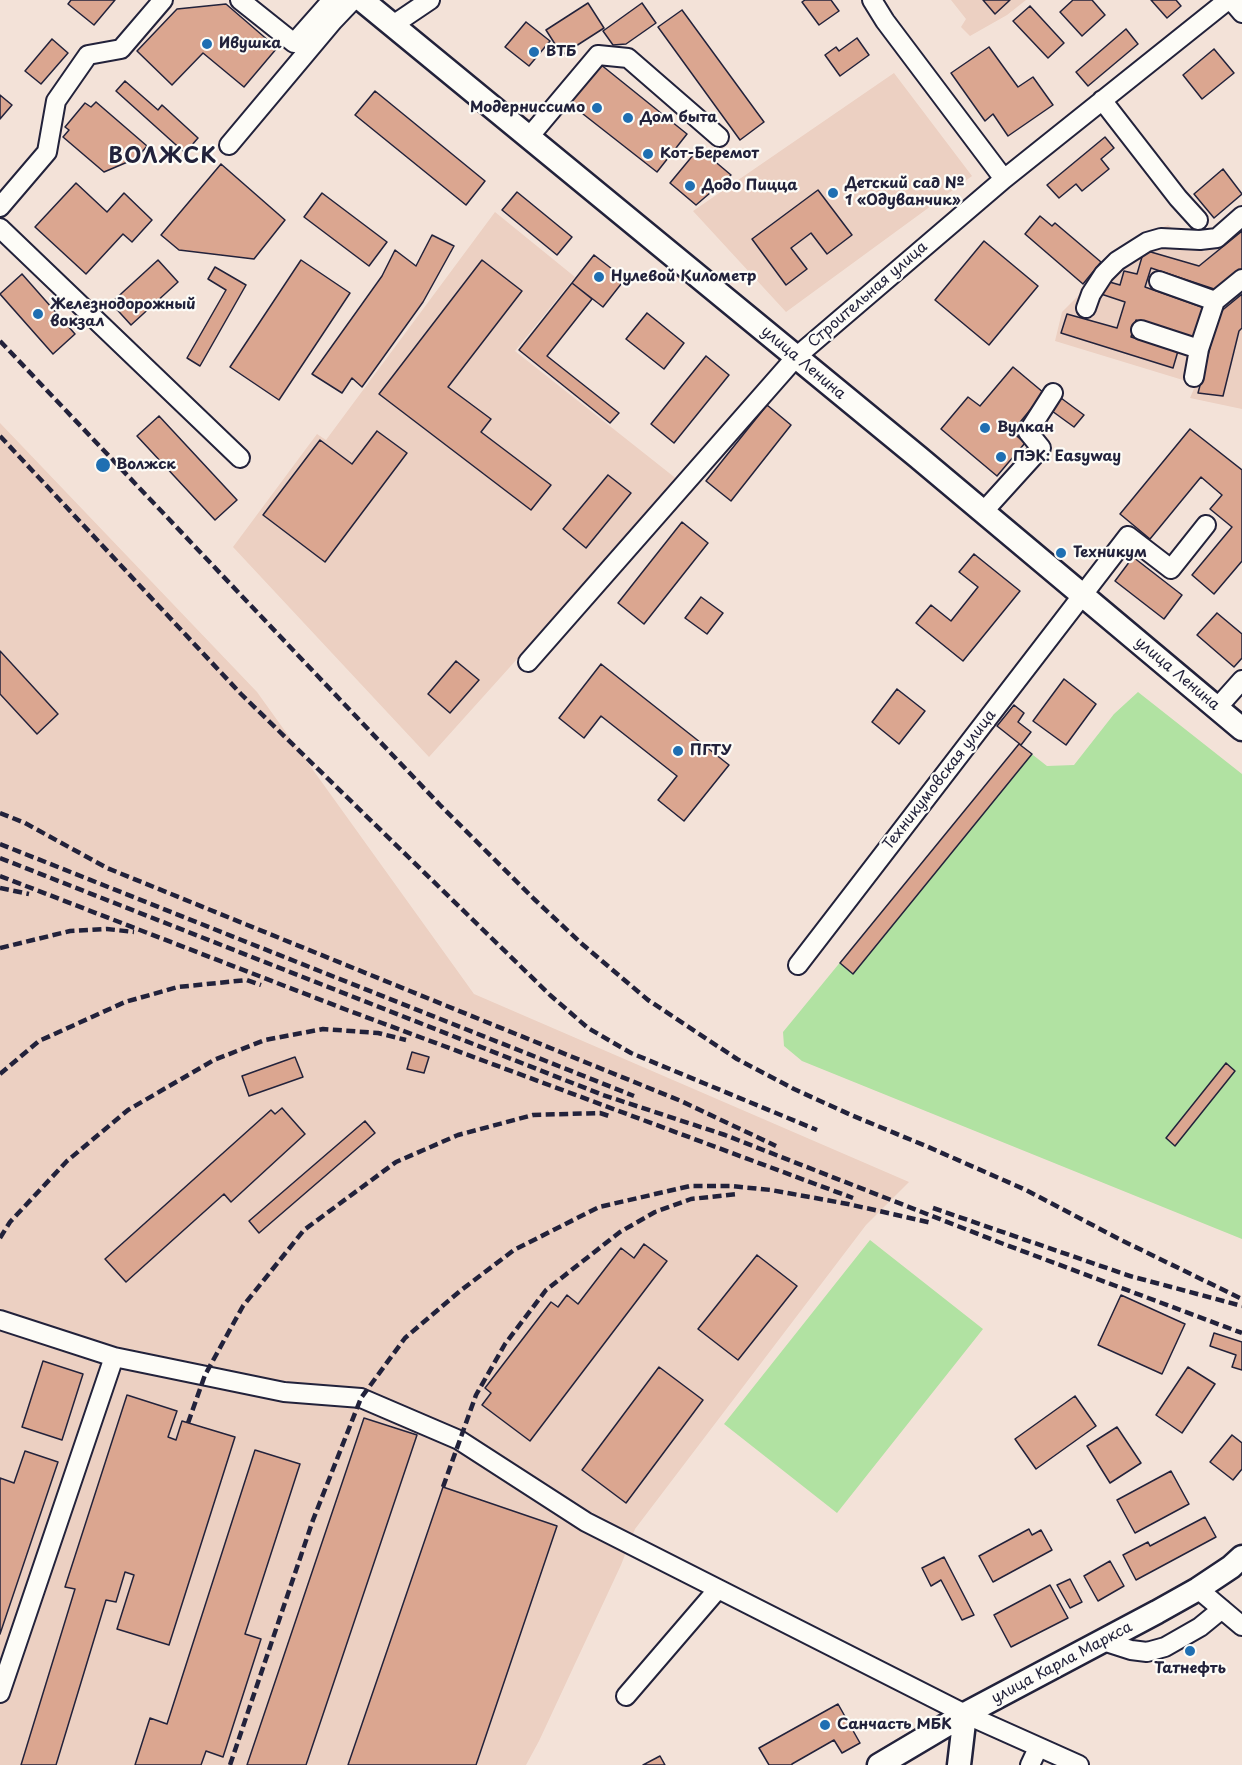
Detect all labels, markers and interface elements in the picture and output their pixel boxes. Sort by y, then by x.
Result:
place label: Ивушка [219,35,282,53]
marker: Ивушка [200,37,214,51]
place label: ВТБ [546,43,576,61]
marker: ВТБ [527,45,541,59]
place label: Модерниссимо [470,99,585,117]
marker: Модерниссимо [590,101,604,115]
place label: Дом быта [640,109,717,127]
marker: Дом быта [621,111,635,125]
district label: ВОЛЖСК [108,144,218,170]
place label: Кот-Беремот [660,145,759,163]
marker: Кот-Беремот [641,147,655,161]
place label: Детский сад № 1 «Одуванчик» [845,175,964,210]
place label: Додо Пицца [702,177,798,195]
marker: Додо Пицца [683,179,697,193]
marker: Детский сад № 1 «Одуванчик» [826,186,840,200]
street label: Строительная улица [805,238,931,352]
place label: Нулевой Километр [611,268,756,286]
marker: Нулевой Километр [592,270,606,284]
place label: Железнодорожный вокзал [50,296,196,331]
marker: Железнодорожный вокзал [31,307,45,321]
street label: улица Ленина [757,322,849,404]
place label: Вулкан [997,419,1054,437]
marker: Вулкан [978,421,992,435]
place label: ПЭК: Easyway [1013,448,1121,466]
marker: ПЭК: Easyway [994,450,1008,464]
marker: Волжск [94,456,112,474]
place label: Волжск [116,456,176,474]
place label: Техникум [1073,544,1147,562]
marker: Техникум [1054,546,1068,560]
street label: улица Ленина [1131,633,1223,715]
street label: Техникумовская улица [880,706,1000,854]
place label: ПГТУ [690,742,732,760]
marker: ПГТУ [671,744,685,758]
street label: улица Карла Маркса [988,1618,1136,1708]
marker: Татнефть [1183,1644,1197,1658]
place label: Татнефть [1154,1660,1226,1678]
place label: Санчасть МБК [837,1716,952,1734]
marker: Санчасть МБК [818,1718,832,1732]

